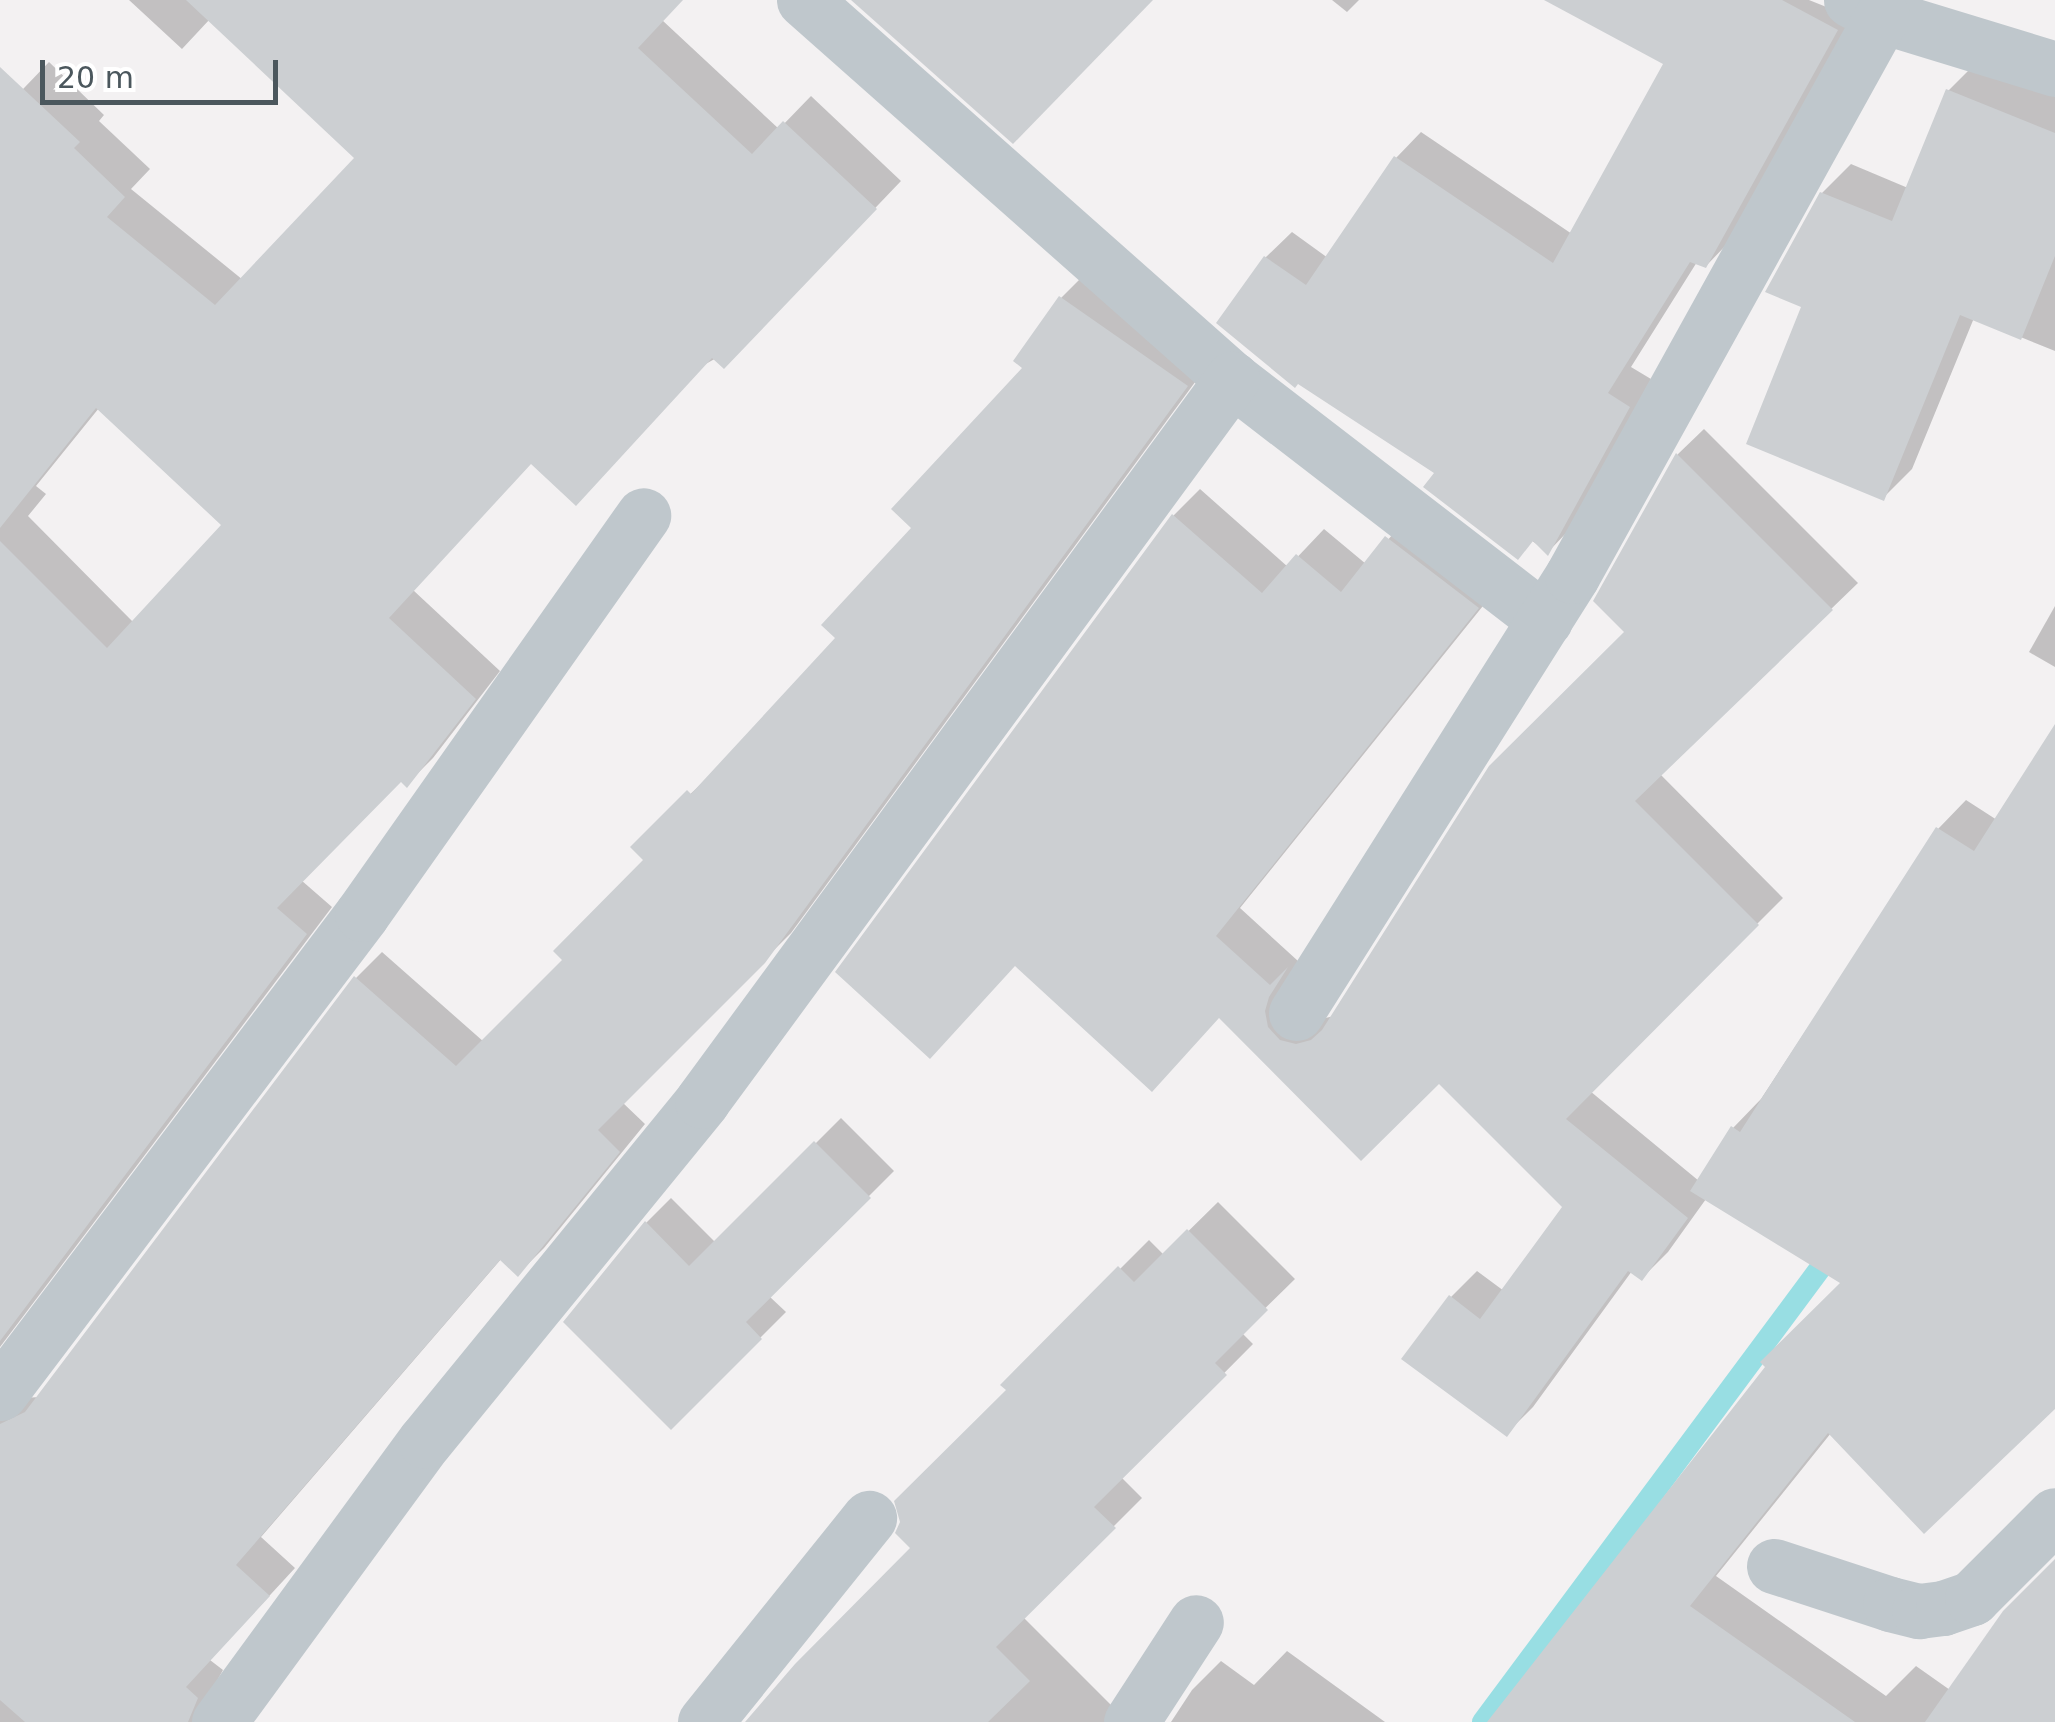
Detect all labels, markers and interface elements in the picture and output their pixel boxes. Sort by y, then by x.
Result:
scale bar [45,40,282,102]
text: 20 m [57,60,134,95]

